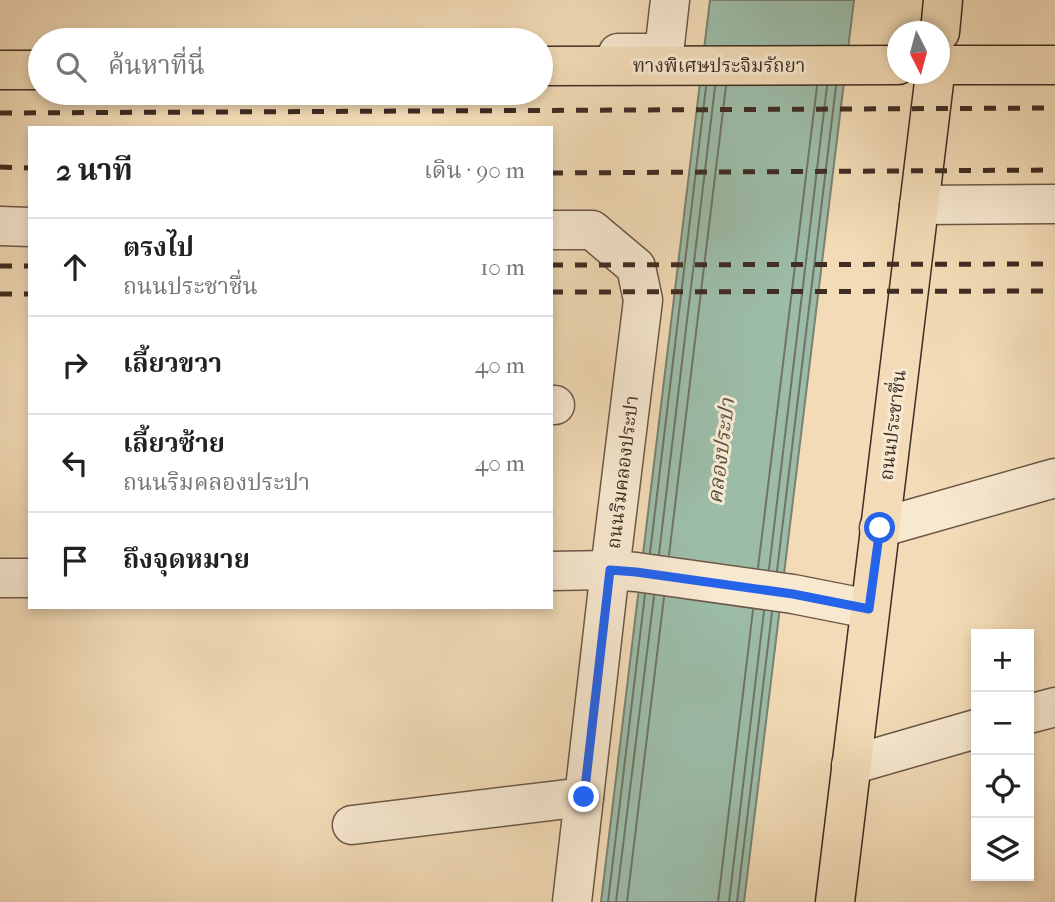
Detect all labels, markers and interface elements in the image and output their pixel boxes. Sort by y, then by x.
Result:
north arrow [887,21,950,84]
search box [28,28,553,105]
icon: search [52,48,90,86]
text: ค้นหาที่นี่ [108,50,205,81]
street label: ทางพิเศษประจิมรัถยา [633,55,805,77]
text: 2 นาที [56,153,133,188]
text: เดิน · 90 m [424,157,525,184]
text: ตรงไป [123,232,194,263]
icon: ahead [56,248,94,286]
text: 10 m [480,254,525,281]
text: ถนนประชาชื่น [123,273,258,300]
icon: right [56,346,94,384]
text: เลี้ยวขวา [123,348,222,379]
text: 40 m [475,352,525,379]
street label: ถนนประชาชื่น [871,368,911,482]
street label: ถนนริมคลองประปา [603,394,643,550]
water label: คลองประปา [703,396,739,505]
text: เลี้ยวซ้าย [123,428,225,459]
icon: left [56,444,94,482]
text: 40 m [475,450,525,477]
text: ถนนริมคลองประปา [123,469,310,496]
route start [864,512,895,543]
icon: arrive [56,542,94,580]
text: ถึงจุดหมาย [123,544,250,575]
map controls [971,629,1034,881]
button: + [971,629,1034,692]
button: − [971,692,1034,755]
button: locate [971,755,1034,818]
route end [568,781,599,812]
button: layers [971,818,1034,881]

